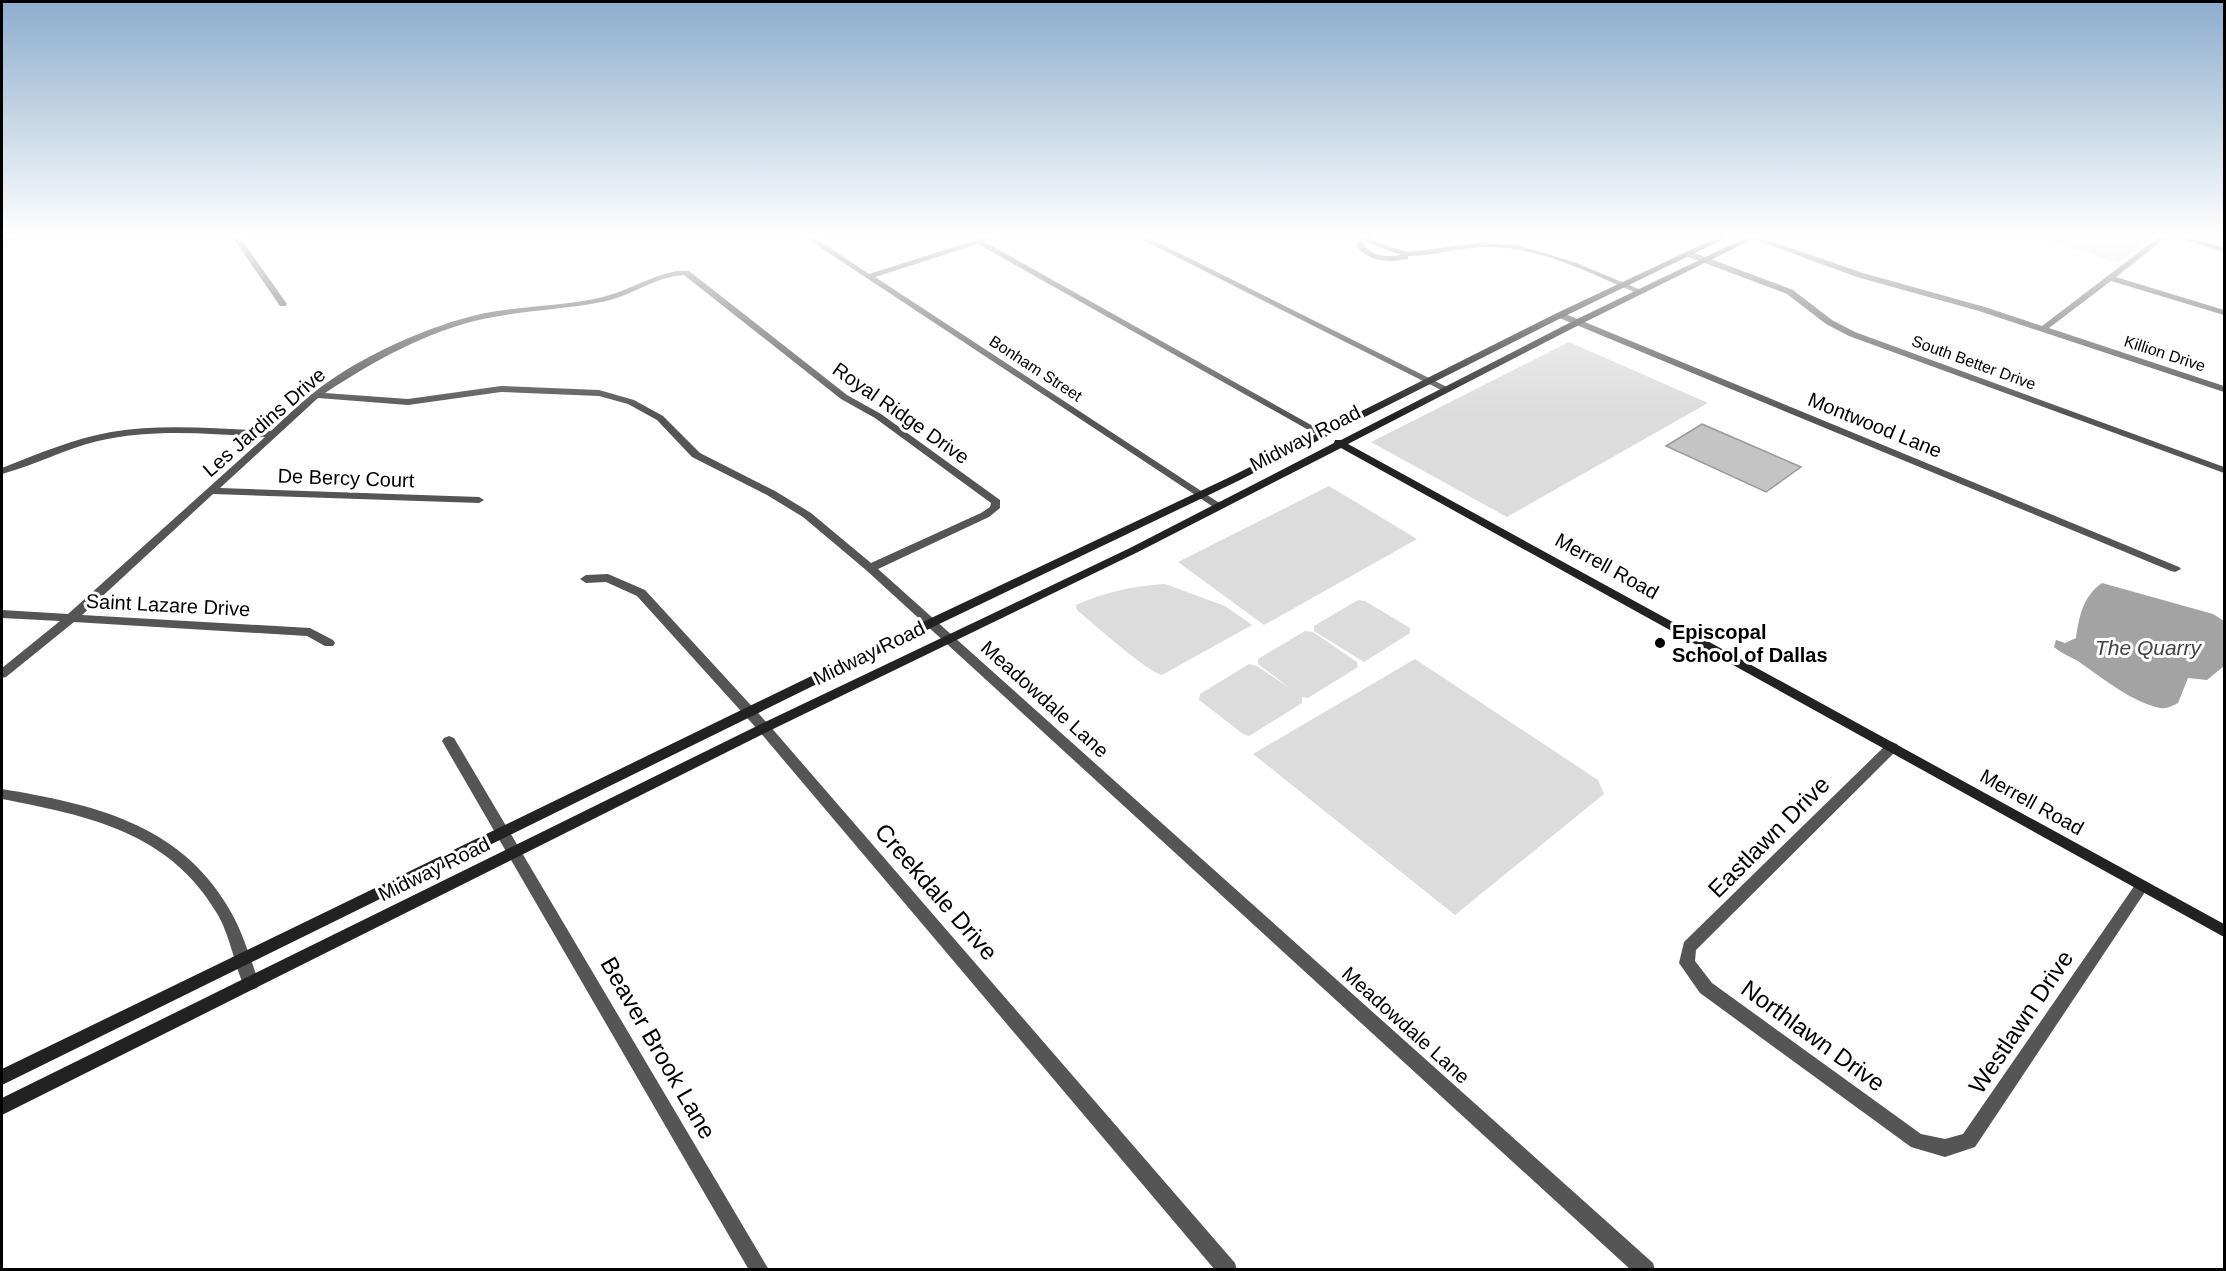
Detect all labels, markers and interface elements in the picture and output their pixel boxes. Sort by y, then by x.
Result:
street label: Bonham Street [986,332,1086,405]
street label: South Better Drive [1909,332,2038,393]
street label: Killion Drive [2122,332,2208,375]
street label: Royal Ridge Drive [829,358,973,468]
street label: Les Jardins Drive [198,363,330,481]
street label: Montwood Lane [1805,388,1945,462]
street label: Midway Road [1246,401,1364,475]
street label: De Bercy Court [277,465,415,491]
street label: Merrell Road [1552,529,1662,603]
street label: Saint Lazare Drive [85,590,251,620]
street label: Midway Road [810,617,928,689]
place label: Episcopal School of Dallas [1672,621,1828,666]
street label: Meadowdale Lane [977,636,1113,762]
marker: Episcopal School of Dallas [1653,636,1667,650]
water label: The Quarry [2095,636,2203,659]
street label: Merrell Road [1977,765,2087,839]
street label: Eastlawn Drive [1703,771,1835,903]
street label: Creekdale Drive [870,818,1003,965]
street label: Midway Road [375,833,493,905]
street label: Westlawn Drive [1963,945,2078,1098]
street label: Beaver Brook Lane [595,952,721,1143]
street label: Meadowdale Lane [1338,962,1474,1088]
street label: Northlawn Drive [1736,975,1890,1097]

